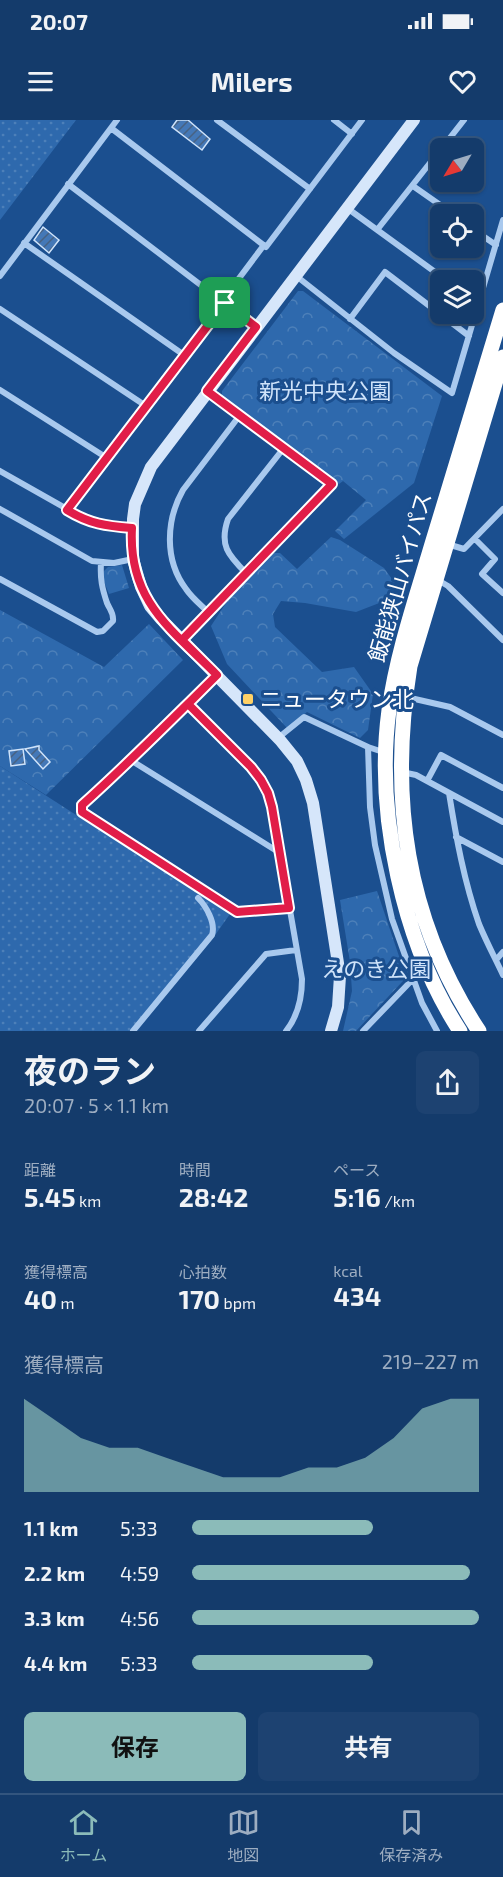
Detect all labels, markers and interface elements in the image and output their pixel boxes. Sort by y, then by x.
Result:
text: 20:07 [30,8,88,34]
icon: menu [24,65,57,98]
text: Milers [210,65,293,97]
icon: heart [446,65,479,98]
north arrow [430,138,484,192]
map controls [430,138,484,324]
button: locate [430,204,484,258]
button: layers [430,270,484,324]
pin [199,277,250,328]
icon: arrive [208,286,241,319]
park label: 新光中央公園 [259,377,391,403]
street label: 飯能狭山バイパス [362,489,436,665]
place label: ニュータウン北 [260,685,414,711]
marker: ニュータウン北 [241,692,255,706]
park label: えのき公園 [321,955,431,981]
text: 夜のラン [24,1050,156,1090]
button: share [416,1051,479,1114]
text: 20:07 · 5 × 1.1 km [24,1093,169,1117]
text: 距離 [24,1160,56,1179]
text: 時間 [179,1160,211,1179]
text: ペース [333,1160,381,1179]
text: 5.45 [24,1181,76,1212]
text: 28:42 [179,1181,248,1212]
text: 5:16 [333,1181,381,1212]
text: km [76,1191,101,1210]
text: /km [381,1191,415,1210]
text: kcal [333,1261,363,1280]
text: 獲得標高 [24,1262,88,1281]
text: 心拍数 [179,1262,227,1281]
text: 434 [333,1280,381,1311]
text: 40 [24,1283,57,1314]
text: 170 [179,1283,220,1314]
text: m [57,1293,75,1312]
text: bpm [220,1293,256,1312]
text: 219–227 m [382,1349,479,1373]
text: 獲得標高 [24,1352,104,1376]
text: 1.1 km [24,1516,78,1540]
text: 5:33 [120,1516,158,1540]
text: 2.2 km [24,1561,85,1585]
text: 4:59 [120,1561,159,1585]
text: 3.3 km [24,1606,85,1630]
text: 4:56 [120,1606,159,1630]
text: 4.4 km [24,1651,87,1675]
text: 5:33 [120,1651,158,1675]
button: 保存 [24,1712,246,1781]
button: 共有 [258,1712,479,1781]
tab: ホーム [60,1806,107,1866]
tab: 地図 [227,1806,260,1866]
tab: 保存済み [379,1806,443,1866]

